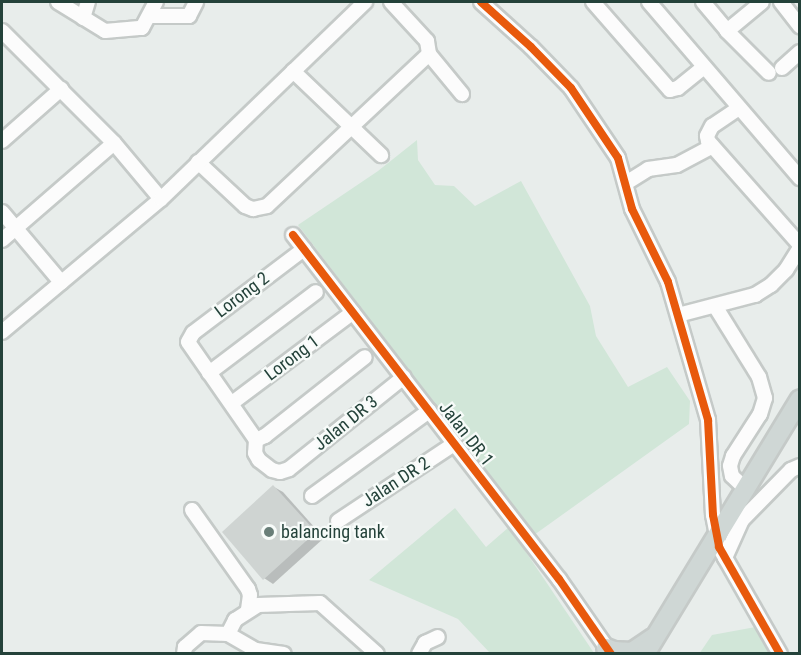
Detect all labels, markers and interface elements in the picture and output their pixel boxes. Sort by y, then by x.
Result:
street label: Lorong 2 [211,268,273,322]
street label: Lorong 1 [261,331,323,385]
street label: Jalan DR 3 [310,391,382,455]
street label: Jalan DR 1 [434,397,498,471]
street label: Jalan DR 2 [358,452,434,512]
place label: balancing tank [281,521,385,543]
marker: balancing tank [262,525,276,539]

